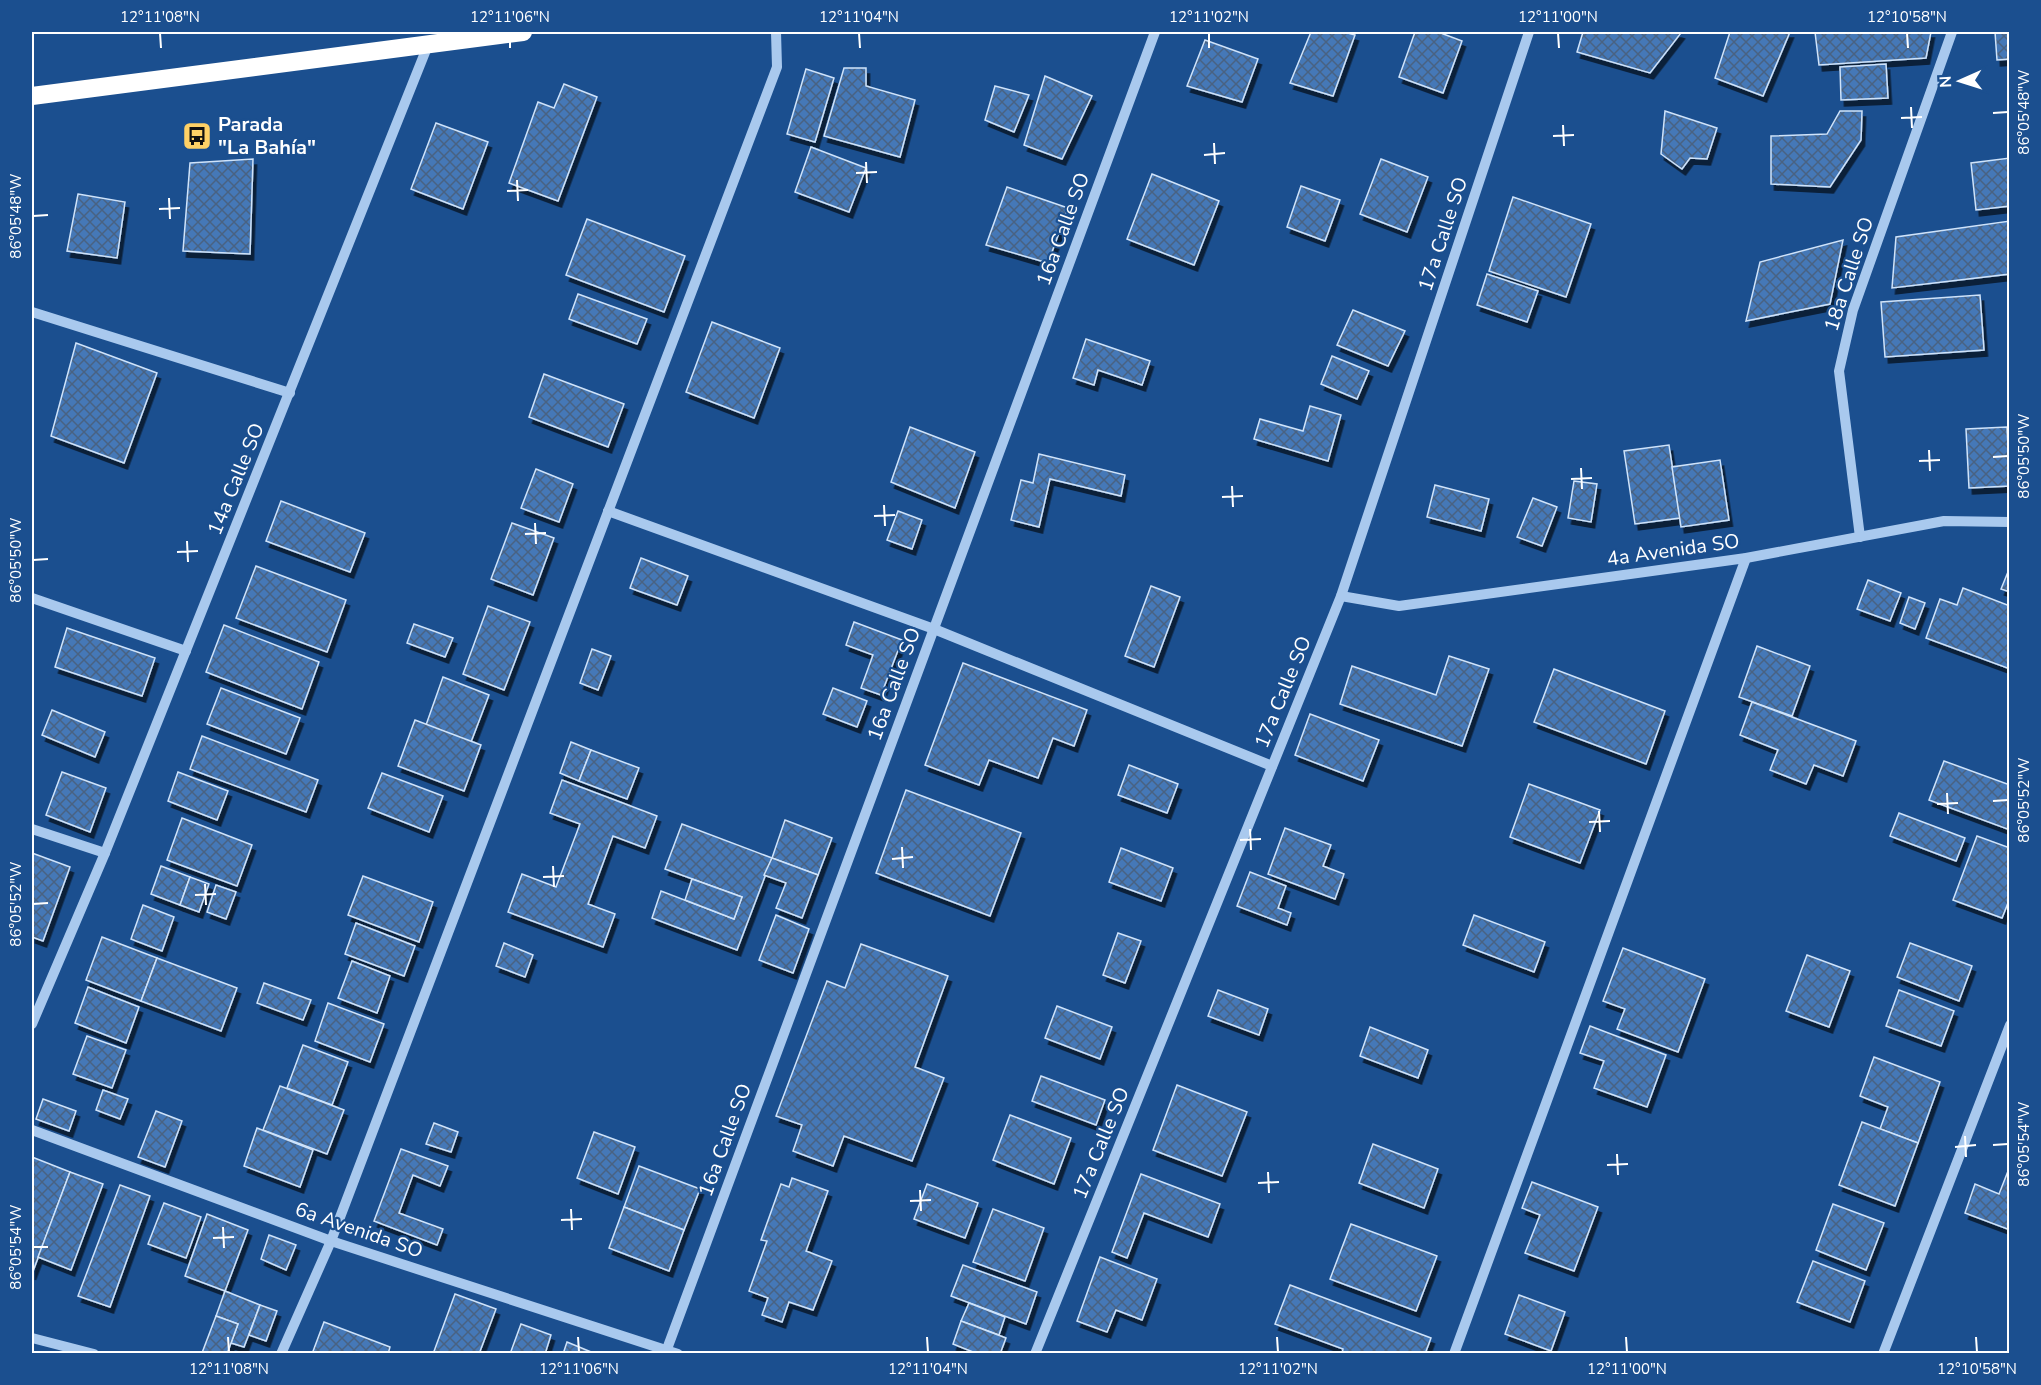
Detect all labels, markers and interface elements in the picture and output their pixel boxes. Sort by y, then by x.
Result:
text: 12°11'08"N [120,7,200,27]
text: 12°11'06"N [470,7,550,27]
text: 12°11'04"N [819,7,899,27]
text: 12°11'02"N [1169,7,1249,27]
text: 12°11'00"N [1518,7,1598,27]
text: 12°10'58"N [1867,7,1947,27]
north arrow [1930,51,1990,111]
text: 86°05'48"W [2014,69,2034,155]
text: N [1935,75,1957,88]
place label: Parada "La Bahía" [218,111,316,161]
bus stop icon: Parada "La Bahía" [181,120,213,152]
street label: 16a Calle SO [1030,169,1096,289]
text: 86°05'48"W [6,173,26,259]
street label: 17a Calle SO [1412,173,1474,295]
street label: 18a Calle SO [1818,213,1880,335]
text: 86°05'50"W [2014,413,2034,499]
street label: 14a Calle SO [201,419,271,539]
text: 86°05'50"W [6,517,26,603]
street label: 4a Avenida SO [1605,527,1741,573]
street label: 16a Calle SO [861,624,927,744]
street label: 17a Calle SO [1248,632,1318,752]
text: 86°05'52"W [2014,757,2034,843]
text: 86°05'52"W [6,861,26,947]
street label: 16a Calle SO [692,1080,758,1200]
street label: 17a Calle SO [1066,1083,1136,1203]
text: 86°05'54"W [2014,1101,2034,1187]
street label: 6a Avenida SO [291,1195,427,1265]
text: 86°05'54"W [6,1204,26,1290]
text: 12°11'08"N [189,1359,269,1379]
text: 12°11'06"N [539,1359,619,1379]
text: 12°11'04"N [888,1359,968,1379]
text: 12°11'02"N [1238,1359,1318,1379]
text: 12°11'00"N [1587,1359,1667,1379]
text: 12°10'58"N [1937,1359,2017,1379]

